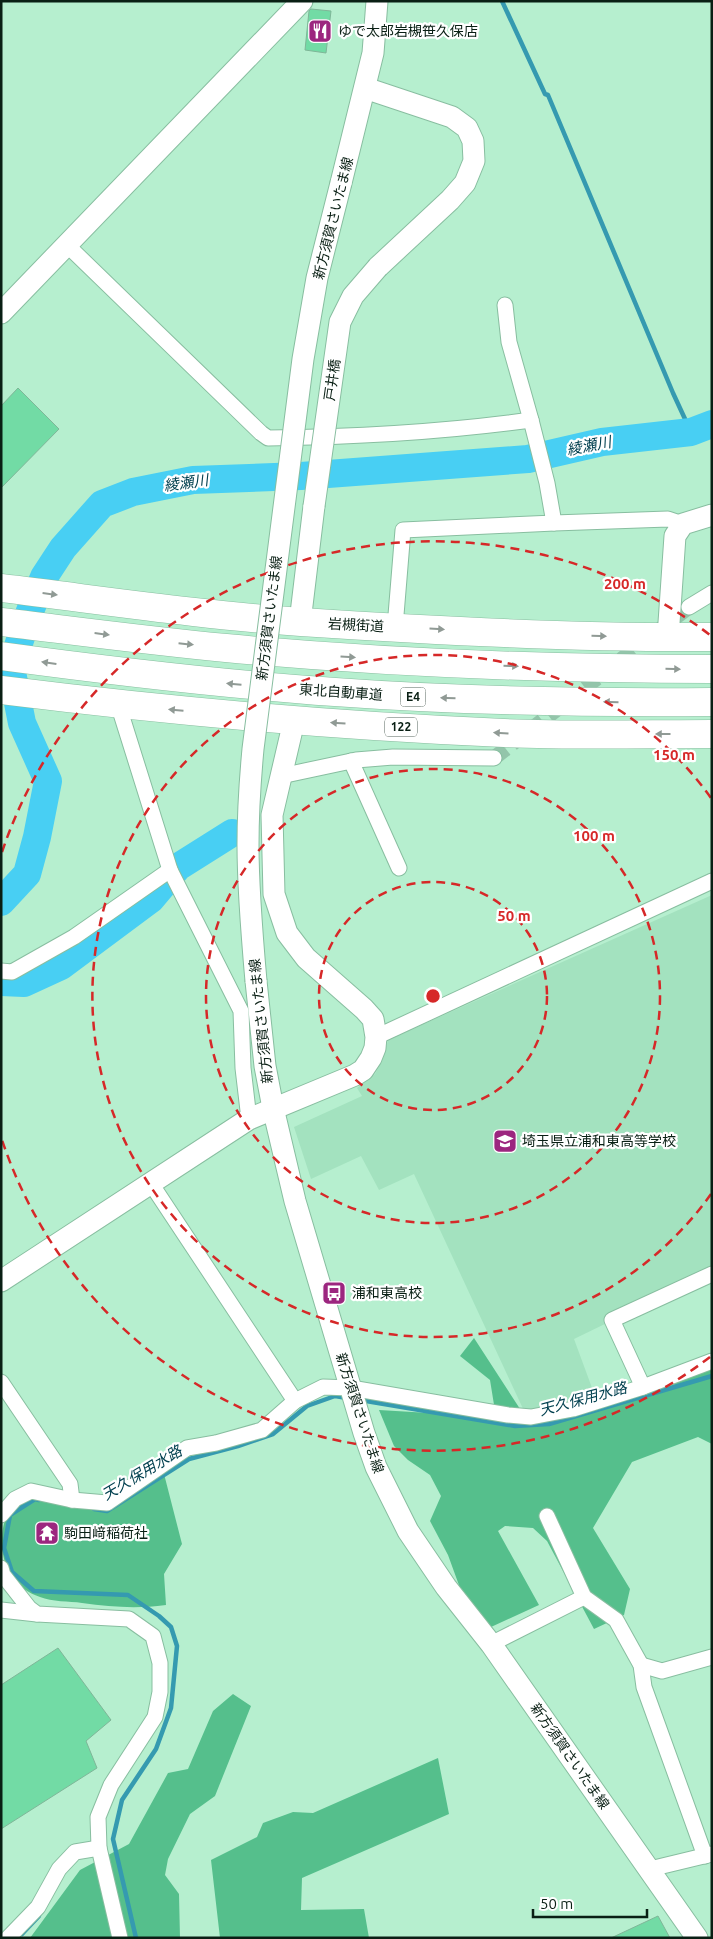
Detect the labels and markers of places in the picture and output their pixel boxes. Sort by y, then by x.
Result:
restaurant icon: ゆで太郎岩槻笹久保店 [307,18,333,44]
place label: ゆで太郎岩槻笹久保店 [338,23,478,39]
centre of rings [424,987,442,1005]
school or university icon: 埼玉県立浦和東高等学校 [492,1128,518,1154]
place label: 埼玉県立浦和東高等学校 [522,1133,676,1149]
bus stop icon: 浦和東高校 [321,1280,347,1306]
place label: 浦和東高校 [352,1285,422,1301]
temple icon: 駒田﨑稲荷社 [34,1520,60,1546]
place label: 駒田﨑稲荷社 [64,1525,148,1541]

